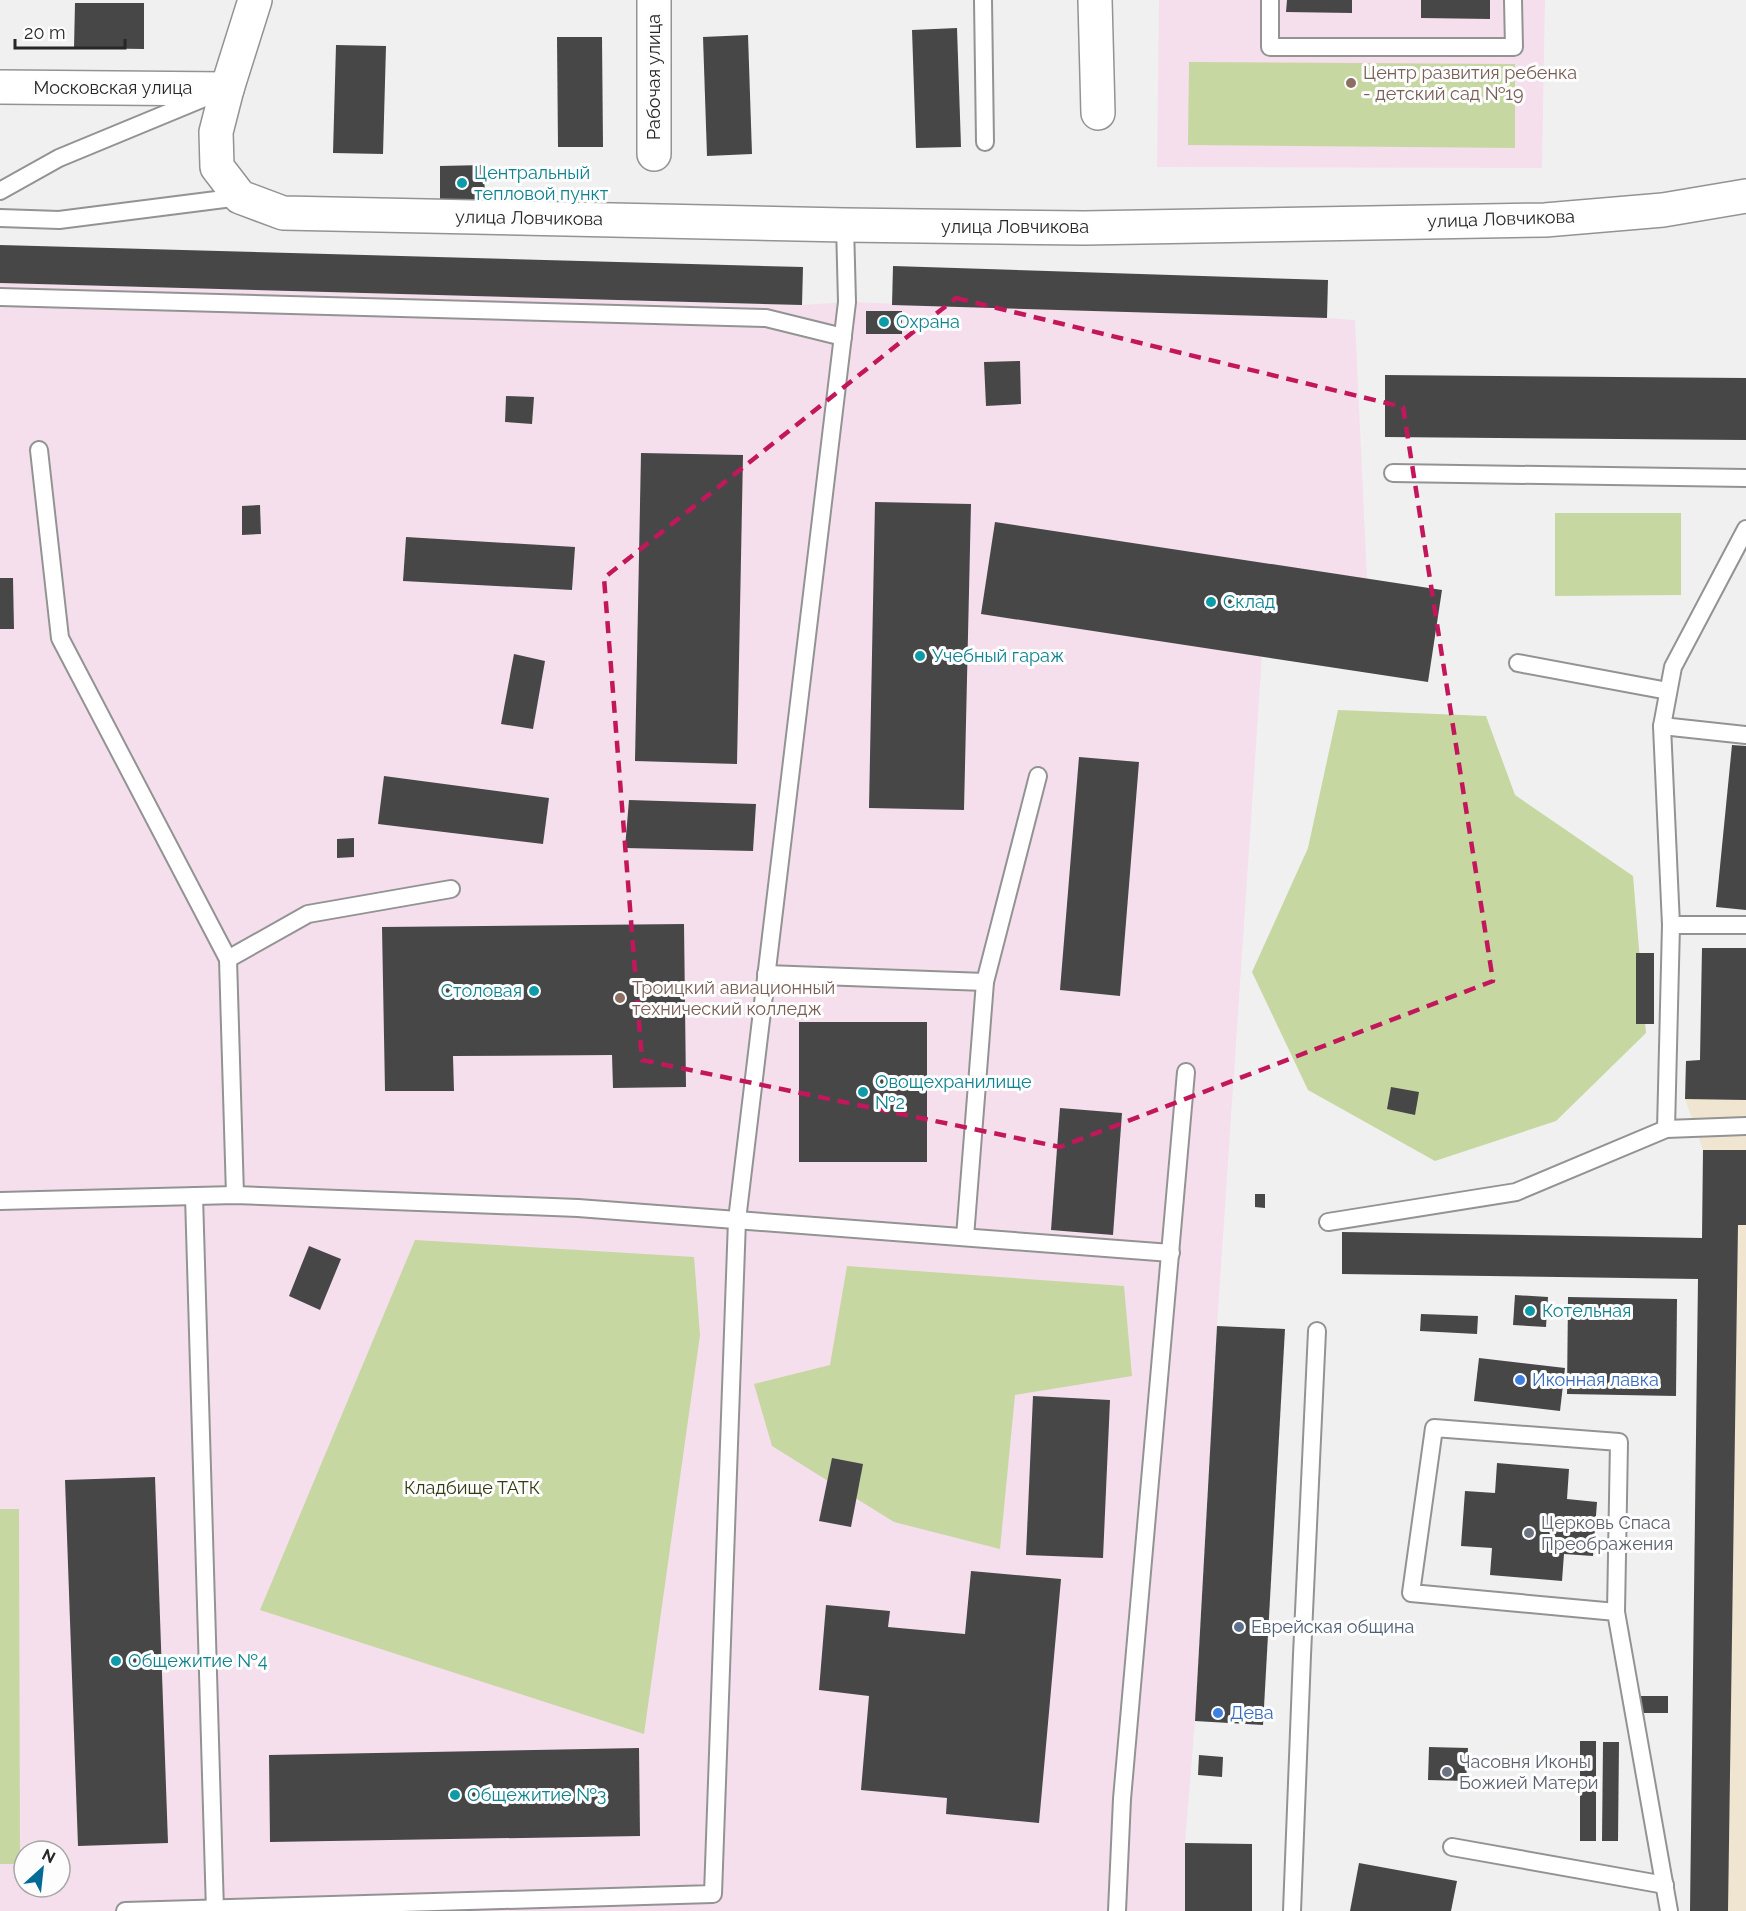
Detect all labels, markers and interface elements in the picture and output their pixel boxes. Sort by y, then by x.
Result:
scale bar [15,12,124,50]
street label: Рабочая улица [643,14,664,140]
text: 20 m [24,22,66,43]
place label: Центр развития ребенка - детский сад №19 [1363,62,1577,104]
marker: Центр развития ребенка - детский сад №19 [1344,76,1358,90]
street label: Московская улица [34,77,192,98]
place label: Центральный тепловой пункт [474,162,609,204]
marker: Центральный тепловой пункт [455,176,469,190]
street label: улица Ловчикова [1427,205,1575,232]
street label: улица Ловчикова [455,206,603,229]
street label: улица Ловчикова [941,216,1089,237]
place label: Охрана [896,311,960,332]
marker: Охрана [877,315,891,329]
place label: Склад [1223,591,1275,612]
marker: Склад [1204,595,1218,609]
place label: Учебный гараж [932,645,1064,666]
marker: Учебный гараж [913,649,927,663]
place label: Троицкий авиационный технический колледж [632,977,835,1019]
place label: Столовая [441,980,522,1001]
marker: Столовая [527,984,541,998]
marker: Троицкий авиационный технический колледж [613,991,627,1005]
place label: Овощехранилище №2 [875,1071,1032,1113]
marker: Овощехранилище №2 [856,1085,870,1099]
place label: Котельная [1542,1300,1631,1321]
marker: Котельная [1523,1304,1537,1318]
place label: Иконная лавка [1532,1369,1659,1390]
marker: Иконная лавка [1513,1373,1527,1387]
park label: Кладбище ТАТК [404,1477,540,1498]
place label: Церковь Спаса Преображения [1541,1512,1673,1554]
marker: Церковь Спаса Преображения [1522,1526,1536,1540]
place label: Еврейская община [1251,1616,1414,1637]
marker: Еврейская община [1232,1620,1246,1634]
place label: Общежитие №4 [128,1650,268,1671]
marker: Общежитие №4 [109,1654,123,1668]
place label: Дева [1230,1702,1274,1723]
marker: Дева [1211,1706,1225,1720]
place label: Часовня Иконы Божией Матери [1459,1751,1599,1793]
marker: Часовня Иконы Божией Матери [1440,1765,1454,1779]
place label: Общежитие №3 [467,1784,606,1805]
marker: Общежитие №3 [448,1788,462,1802]
north arrow [12,1839,72,1899]
text: N [39,1845,58,1867]

